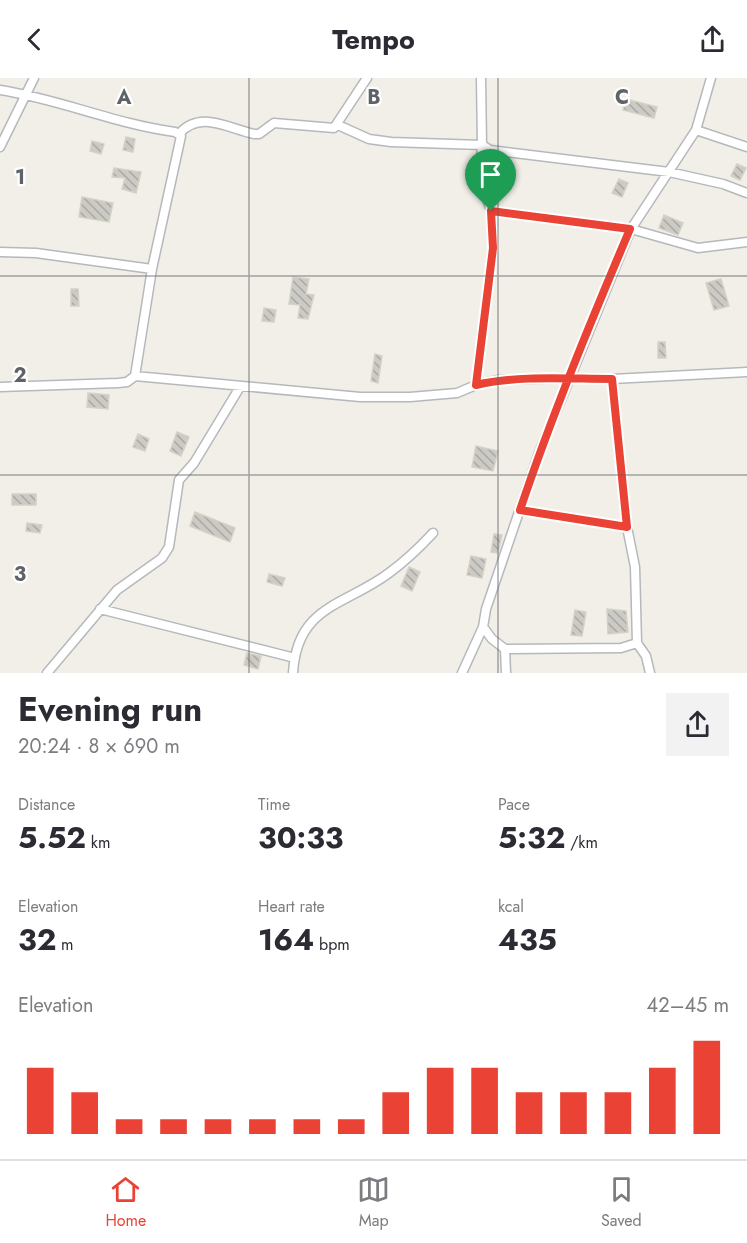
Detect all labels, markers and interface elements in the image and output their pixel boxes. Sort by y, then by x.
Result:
text: Tempo [332,20,415,59]
icon: back [18,23,51,56]
icon: share [696,23,729,56]
text: A [116,83,132,112]
text: B [367,83,381,112]
text: C [615,83,629,112]
pin [465,149,516,211]
icon: arrive [474,158,507,191]
text: 1 [15,163,25,192]
text: 2 [13,361,27,390]
text: 3 [14,560,26,589]
text: Evening run [18,686,202,733]
button: share [666,693,729,756]
text: 20:24 · 8 × 690 m [18,732,180,761]
text: Distance [18,793,75,816]
text: Time [258,793,290,816]
text: Pace [498,793,530,816]
text: 5.52 [18,816,86,859]
text: 30:33 [258,816,343,859]
text: 5:32 [498,816,565,859]
text: km [86,831,110,854]
text: /km [565,831,598,854]
text: Elevation [18,895,78,918]
text: Heart rate [258,895,325,918]
text: kcal [498,895,524,918]
text: 32 [18,918,56,961]
text: 164 [258,918,314,961]
text: 435 [498,918,557,961]
text: m [56,933,74,956]
text: bpm [314,933,350,956]
text: Elevation [18,991,93,1020]
text: 42–45 m [647,991,729,1020]
tab: Home [105,1173,146,1232]
tab: Map [357,1173,390,1232]
tab: Saved [601,1173,642,1232]

